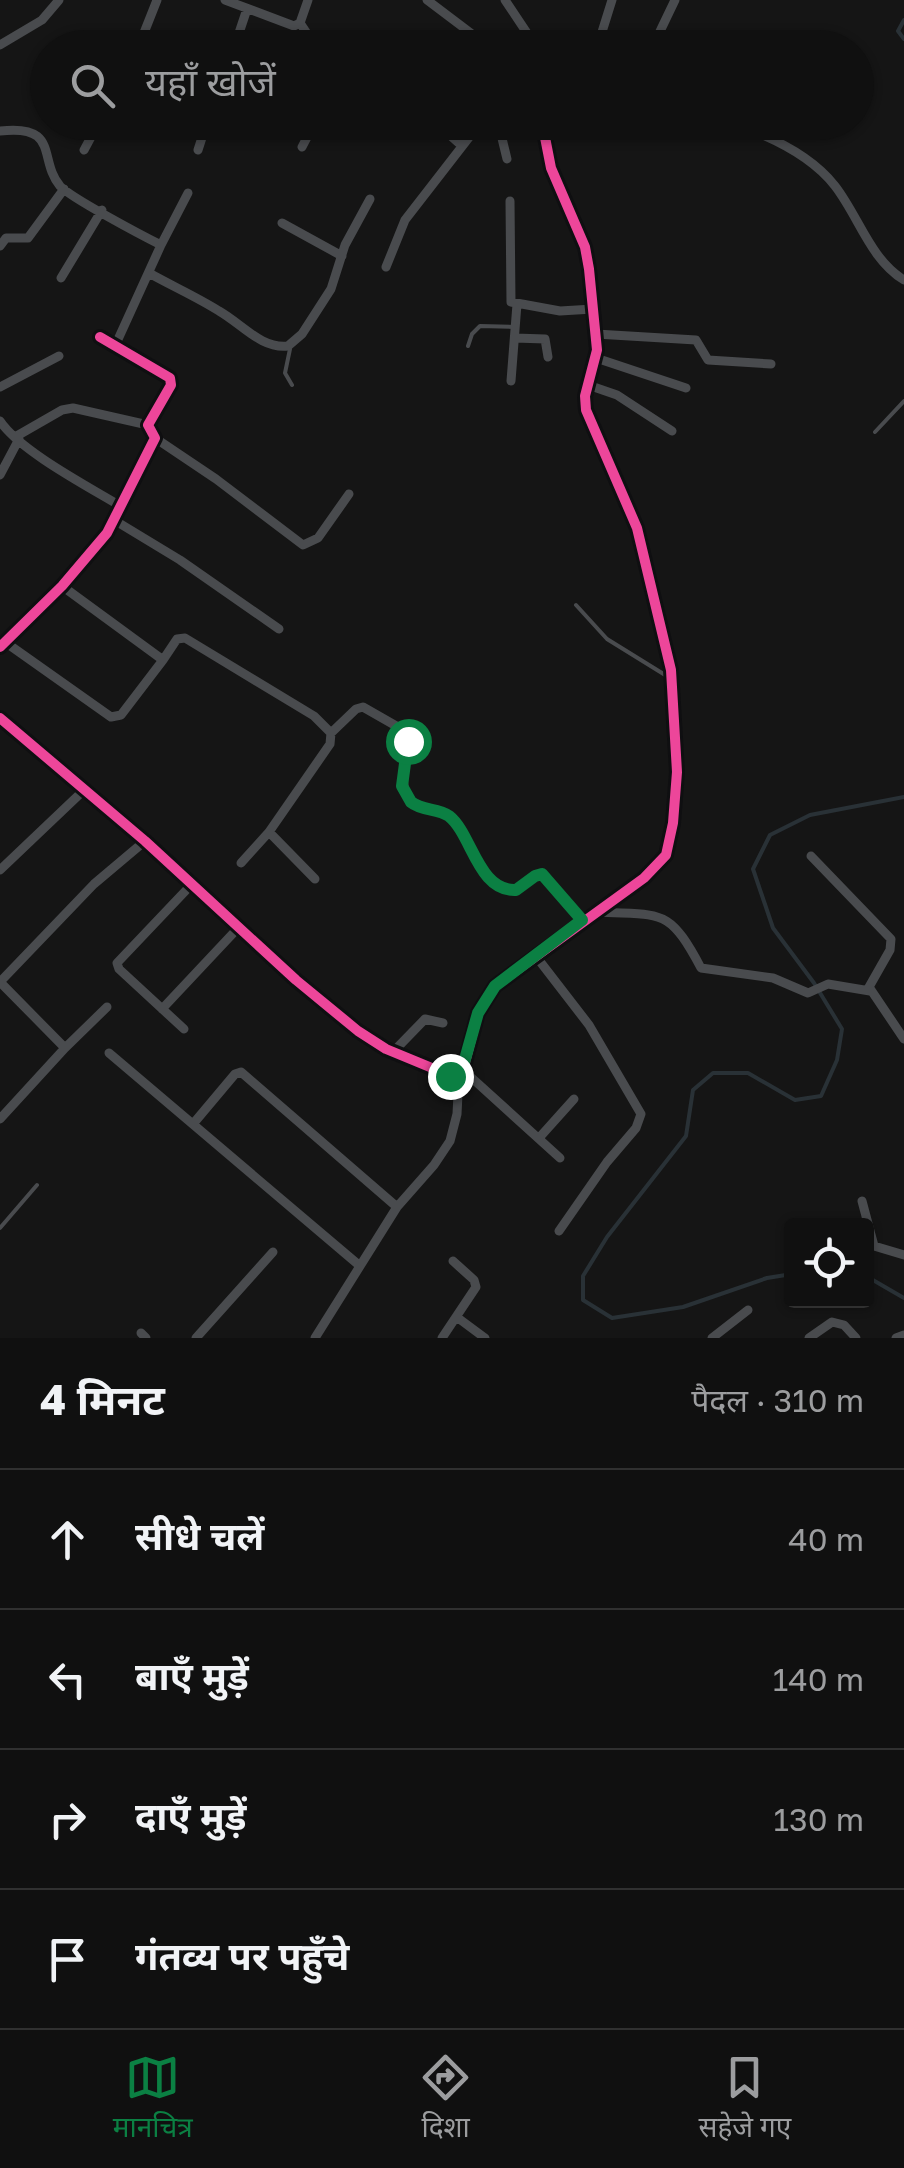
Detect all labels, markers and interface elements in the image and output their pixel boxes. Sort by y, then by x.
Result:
search box [30,30,874,140]
icon: search [65,58,120,113]
text: यहाँ खोजें [145,59,276,104]
route start [386,719,432,765]
route end [428,1054,474,1100]
map controls [784,1218,874,1308]
button: locate [784,1218,874,1308]
text: 4 मिनट [40,1374,165,1424]
text: पैदल · 310 m [691,1381,864,1419]
icon: ahead [40,1512,95,1567]
text: सीधे चलें [135,1513,264,1558]
text: 40 m [788,1520,864,1558]
icon: left [40,1652,95,1707]
text: बाएँ मुड़ें [135,1653,249,1698]
text: 140 m [773,1660,864,1698]
icon: right [40,1792,95,1847]
text: दाएँ मुड़ें [135,1793,247,1838]
text: 130 m [774,1800,864,1838]
icon: arrive [40,1932,95,1987]
text: गंतव्य पर पहुँचे [135,1933,349,1978]
tab: मानचित्र [113,2050,193,2148]
tab: दिशा [418,2050,473,2148]
tab: सहेजे गए [698,2050,791,2148]

